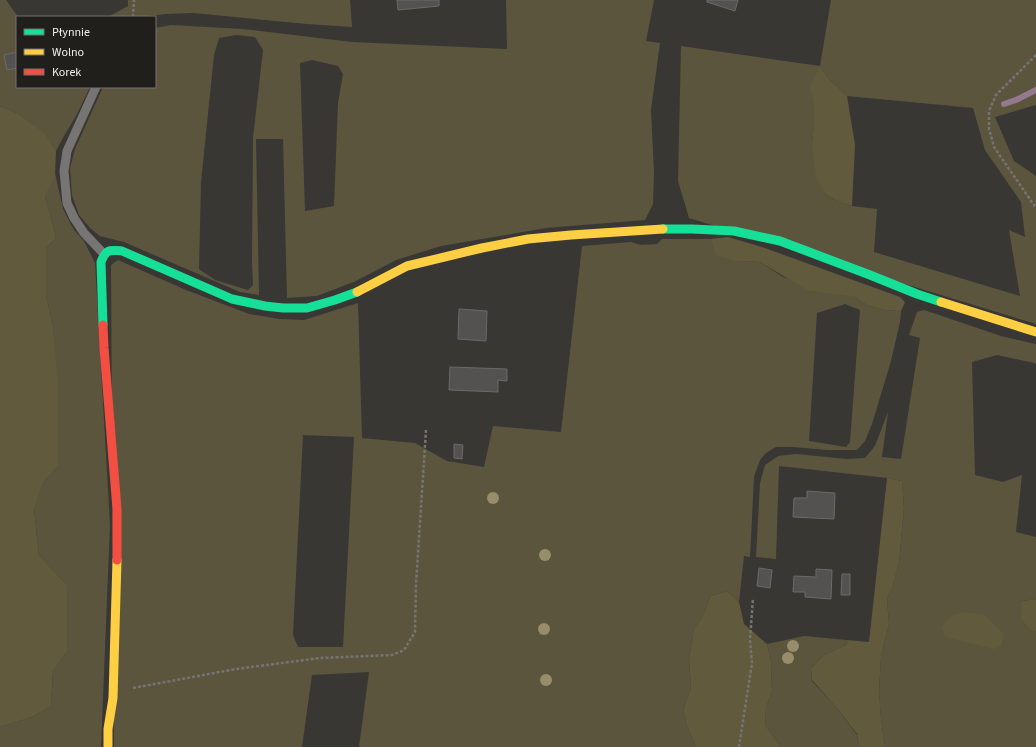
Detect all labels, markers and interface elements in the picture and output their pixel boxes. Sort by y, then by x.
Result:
legend [16,16,156,88]
text: Płynnie [52,24,90,41]
text: Wolno [52,44,84,61]
text: Korek [52,64,81,81]

